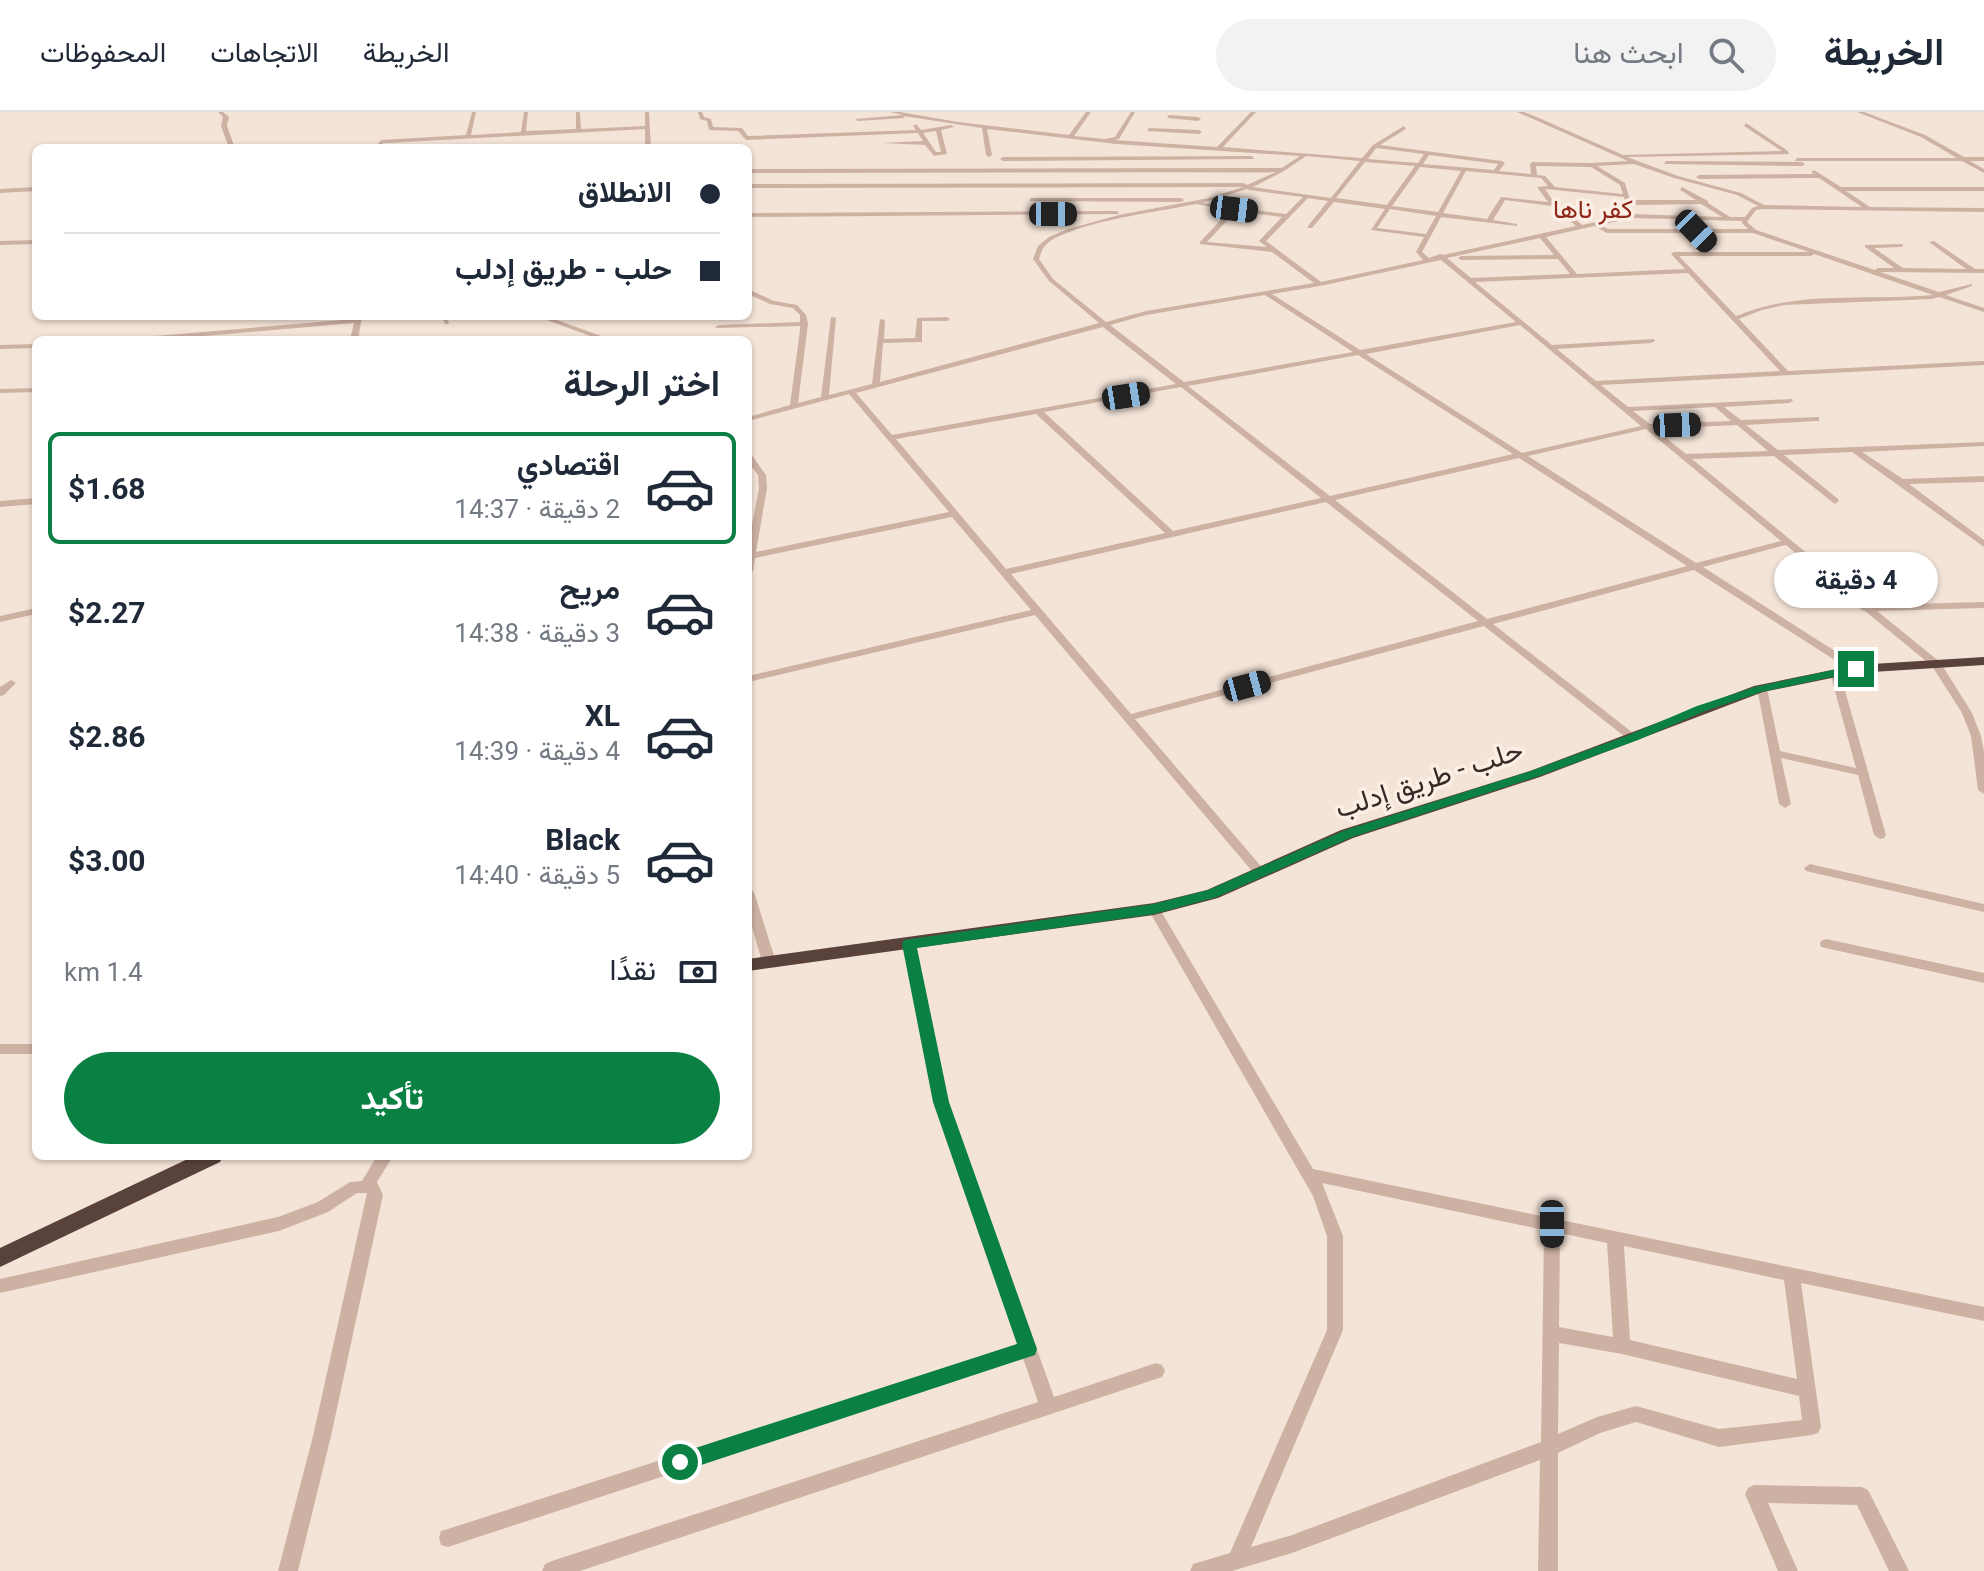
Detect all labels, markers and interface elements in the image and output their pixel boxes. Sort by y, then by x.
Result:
search box [1216,19,1776,91]
text: الخريطة [1824,30,1944,74]
icon: search [1704,33,1748,77]
text: ابحث هنا [1573,35,1684,70]
text: المحفوظات [40,36,166,69]
text: الاتجاهات [210,36,319,69]
text: الخريطة [363,36,449,69]
text: الانطلاق [578,174,672,209]
car [1209,194,1259,224]
district label: كفر ناها [1553,194,1633,225]
car [1029,202,1077,226]
car [1671,205,1721,257]
text: حلب - طريق إدلب [455,251,672,286]
text: اختر الرحلة [563,363,720,405]
car [1100,380,1152,412]
car [1653,412,1701,438]
text: اقتصادي [517,447,620,482]
icon: car [644,452,716,524]
text: $1.68 [68,471,146,506]
text: 2 دقيقة · 14:37 [454,494,620,524]
callout: 4 دقيقة [1774,553,1938,609]
text: 4 دقيقة [1815,565,1897,595]
text: مريح [560,571,620,606]
icon: car [644,576,716,648]
text: $2.27 [68,595,146,630]
text: 3 دقيقة · 14:38 [454,618,620,648]
route end [1838,651,1874,687]
car [1221,668,1273,704]
text: XL [585,698,620,733]
icon: car [644,700,716,772]
text: $2.86 [68,719,146,754]
street label: حلب - طريق إدلب [1331,733,1528,827]
text: 4 دقيقة · 14:39 [454,736,620,766]
text: Black [545,822,620,857]
icon: car [644,824,716,896]
text: $3.00 [68,843,146,878]
text: 5 دقيقة · 14:40 [454,860,620,890]
icon: cash [676,950,720,994]
text: نقدًا [610,952,656,987]
text: 1.4 km [64,957,143,987]
button: تأكيد [64,1052,720,1144]
car [1540,1200,1564,1248]
route start [662,1444,698,1480]

